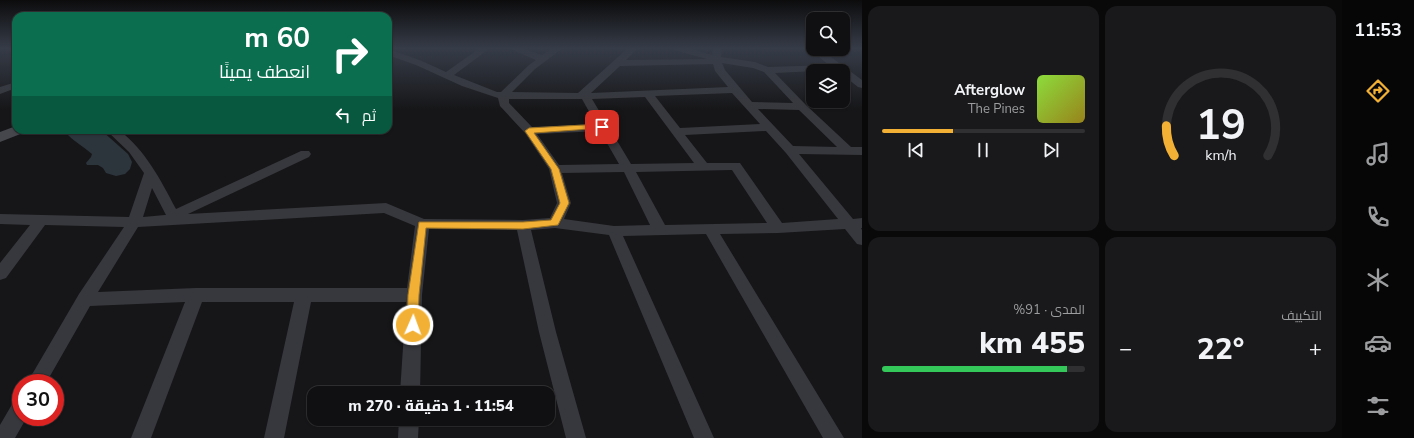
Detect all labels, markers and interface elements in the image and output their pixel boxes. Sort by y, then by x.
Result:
map controls [806,12,850,108]
button: search [806,12,850,56]
text: 11:53 [1354,18,1402,42]
text: 60 m [244,19,310,57]
icon: right [324,28,376,80]
text: انعطف يمينًا [219,60,310,84]
button: layers [806,64,850,108]
icon: directions [1364,77,1392,105]
text: Afterglow [954,80,1025,100]
text: 19 [1196,97,1245,154]
text: The Pines [968,100,1025,118]
icon: left [332,104,354,126]
text: ثم [362,106,376,126]
pin [585,110,619,144]
icon: arrive [591,116,613,138]
icon: previous [905,139,927,161]
icon: pause [972,139,994,161]
icon: next [1040,139,1062,161]
icon: music [1364,140,1392,168]
text: km/h [1205,146,1236,165]
icon: phone [1364,203,1392,231]
icon: climate [1364,266,1392,294]
text: المدى · 91% [1013,301,1085,319]
position arrow [392,304,434,346]
text: التكييف [1281,307,1322,325]
text: 455 km [979,323,1085,364]
text: 22° [1197,329,1244,370]
icon: car [1364,329,1392,357]
text: − [1119,334,1132,364]
text: + [1309,334,1322,364]
speed limit sign: 30 [12,374,64,426]
icon: filters [1364,392,1392,420]
text: 11:54 · 1 دقيقة · 270 m [348,396,514,416]

